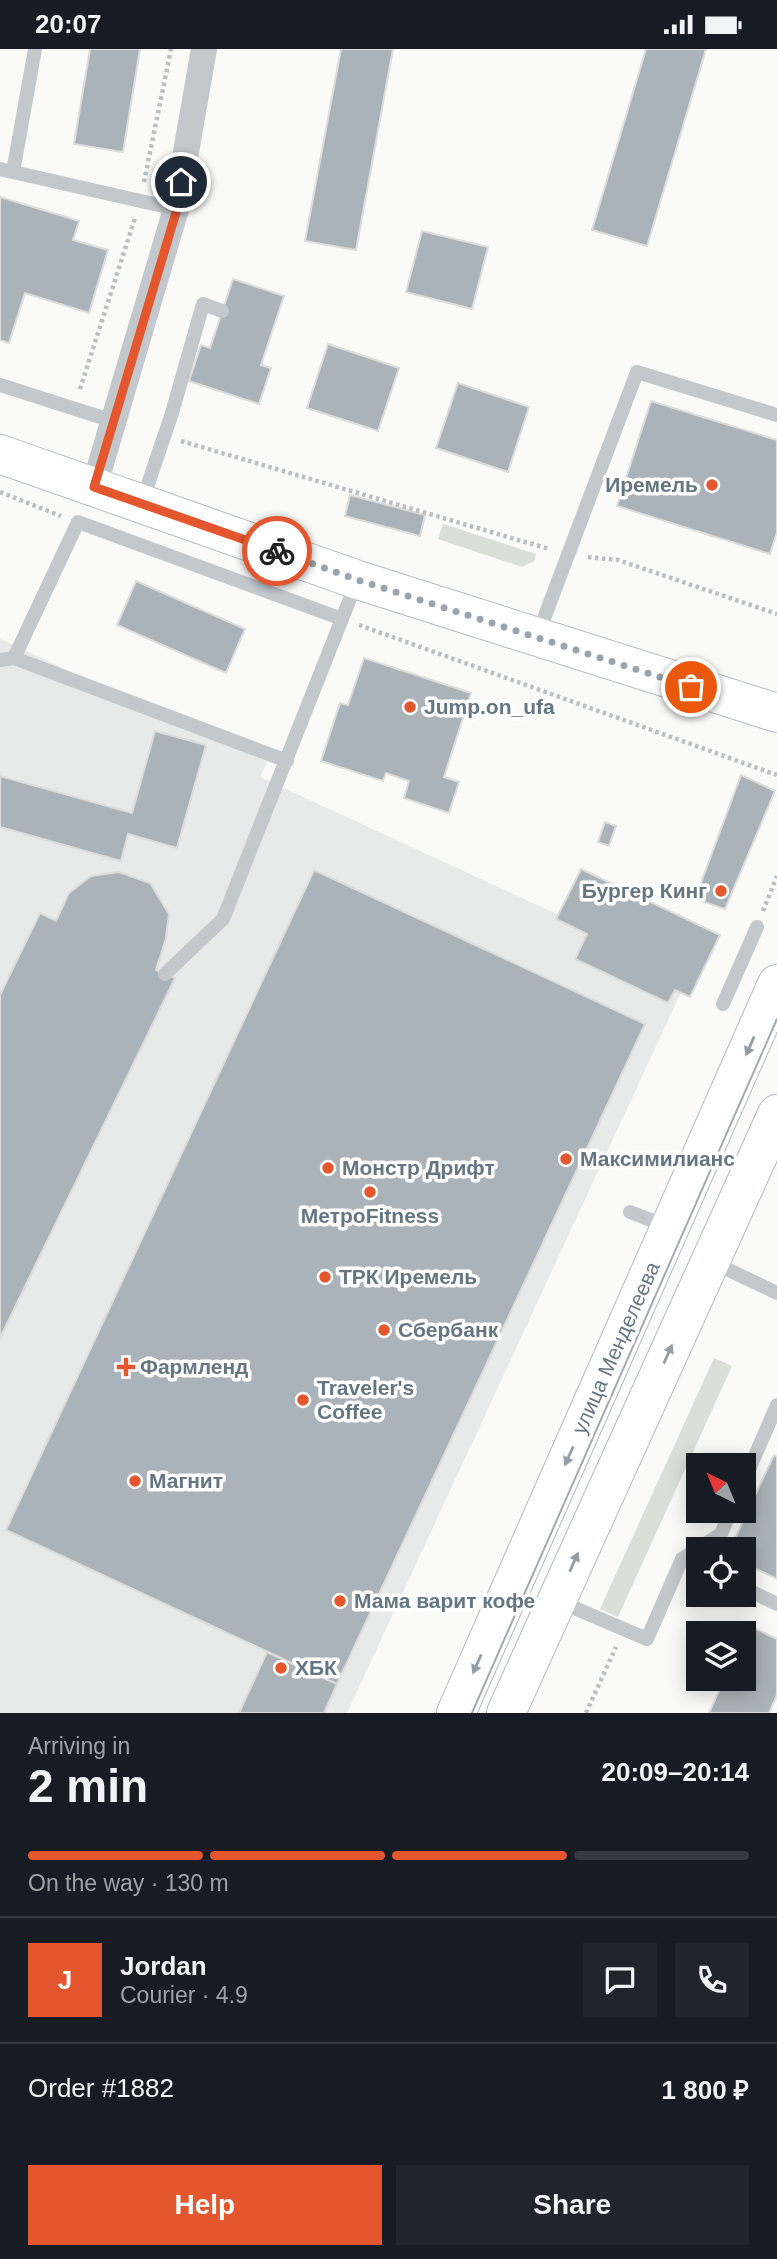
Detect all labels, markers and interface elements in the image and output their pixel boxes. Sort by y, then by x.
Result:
text: 20:07 [35,9,102,39]
pin [151,152,211,212]
icon: home [162,163,200,201]
place label: Иремель [605,473,698,496]
marker: Иремель [704,477,720,493]
courier [242,516,312,586]
icon: bike [258,532,296,570]
pin [661,657,721,717]
icon: bag [672,668,710,706]
place label: Jump.on_ufa [424,695,555,718]
marker: Jump.on_ufa [402,699,418,715]
place label: Бургер Кинг [582,879,707,902]
marker: Бургер Кинг [713,883,729,899]
one-way arrow [744,1036,755,1057]
place label: Максимилианс [580,1147,735,1170]
marker: Максимилианс [558,1151,574,1167]
place label: Монстр Дрифт [342,1156,495,1179]
marker: Монстр Дрифт [320,1160,336,1176]
marker: МетроFitness [362,1184,378,1200]
place label: МетроFitness [301,1204,439,1227]
street label: улица Менделеева [567,1258,664,1437]
place label: ТРК Иремель [339,1265,477,1288]
marker: ТРК Иремель [317,1269,333,1285]
place label: Сбербанк [398,1318,499,1341]
marker: Сбербанк [376,1322,392,1338]
one-way arrow [663,1344,674,1365]
place label: Фармленд [140,1355,248,1378]
marker: Фармленд [118,1359,134,1375]
place label: Traveler's Coffee [317,1376,414,1423]
marker: Traveler's Coffee [295,1392,311,1408]
one-way arrow [563,1446,575,1466]
north arrow [686,1453,756,1523]
map controls [686,1453,756,1691]
place label: Магнит [149,1469,223,1492]
marker: Магнит [127,1473,143,1489]
button: locate [686,1537,756,1607]
one-way arrow [569,1551,580,1572]
place label: Мама варит кофе [354,1589,535,1612]
marker: Мама варит кофе [332,1593,348,1609]
button: layers [686,1621,756,1691]
one-way arrow [471,1654,482,1675]
place label: ХБК [295,1656,337,1679]
marker: ХБК [273,1660,289,1676]
text: Arriving in [28,1733,130,1759]
text: 20:09–20:14 [602,1757,749,1787]
text: 2 min [28,1760,148,1812]
text: On the way · 130 m [28,1870,229,1896]
button: chat [583,1943,657,2017]
button: phone [675,1943,749,2017]
text: Jordan [120,1951,207,1981]
text: J [58,1965,72,1995]
text: Courier · 4.9 [120,1982,248,2008]
text: Order #1882 [28,2073,174,2103]
text: 1 800 ₽ [662,2075,749,2105]
button: Help [28,2165,382,2245]
button: Share [396,2165,749,2245]

